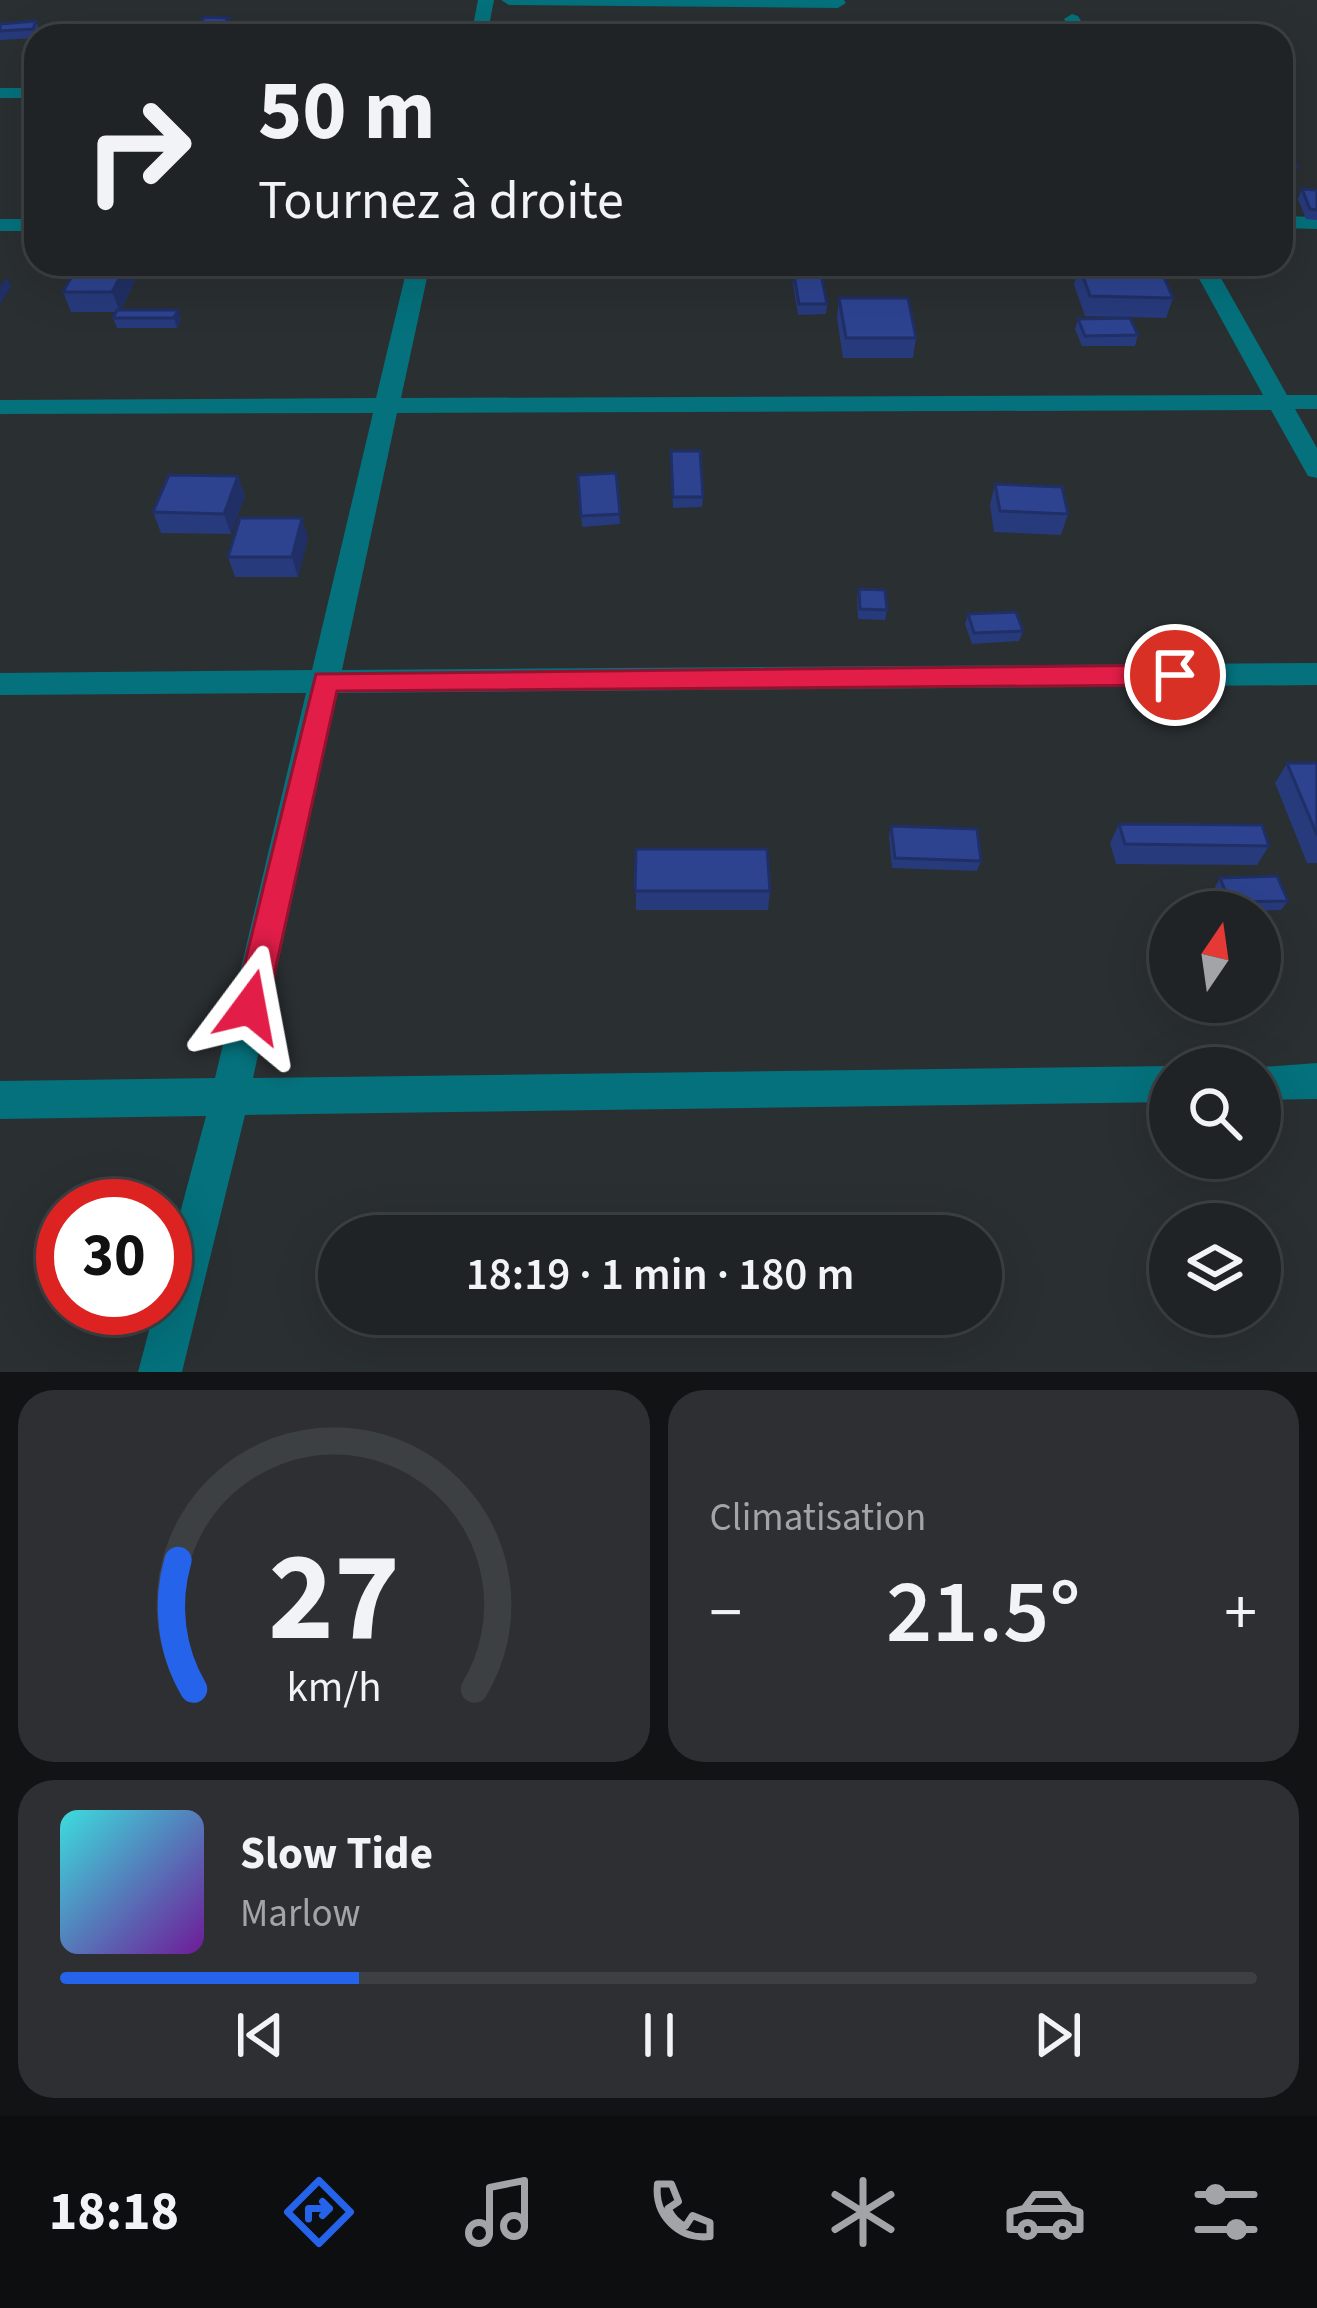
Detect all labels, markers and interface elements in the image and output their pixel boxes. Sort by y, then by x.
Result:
text: 50 m [258,52,436,172]
icon: right [60,72,216,228]
text: Tournez à droite [258,163,624,240]
pin [1124,624,1226,726]
icon: arrive [1142,642,1208,708]
north arrow [1149,891,1281,1023]
map controls [1149,891,1281,1335]
position arrow [187,944,313,1070]
button: search [1149,1047,1281,1179]
speed limit sign: 30 [36,1179,192,1335]
button: layers [1149,1203,1281,1335]
text: 18:19 · 1 min · 180 m [466,1243,854,1307]
text: Climatisation [710,1490,926,1546]
text: 27 [268,1510,400,1688]
text: 21.5° [886,1549,1081,1677]
text: − [710,1566,742,1660]
text: + [1224,1566,1257,1660]
text: km/h [286,1657,381,1718]
text: Slow Tide [240,1822,433,1886]
text: Marlow [240,1886,361,1942]
icon: previous [227,2002,293,2068]
icon: pause [626,2002,692,2068]
icon: next [1025,2002,1091,2068]
icon: directions [277,2170,361,2254]
icon: music [458,2170,542,2254]
icon: phone [640,2170,724,2254]
icon: climate [821,2170,905,2254]
icon: car [1003,2170,1087,2254]
icon: filters [1184,2170,1268,2254]
text: 18:18 [49,2174,179,2251]

